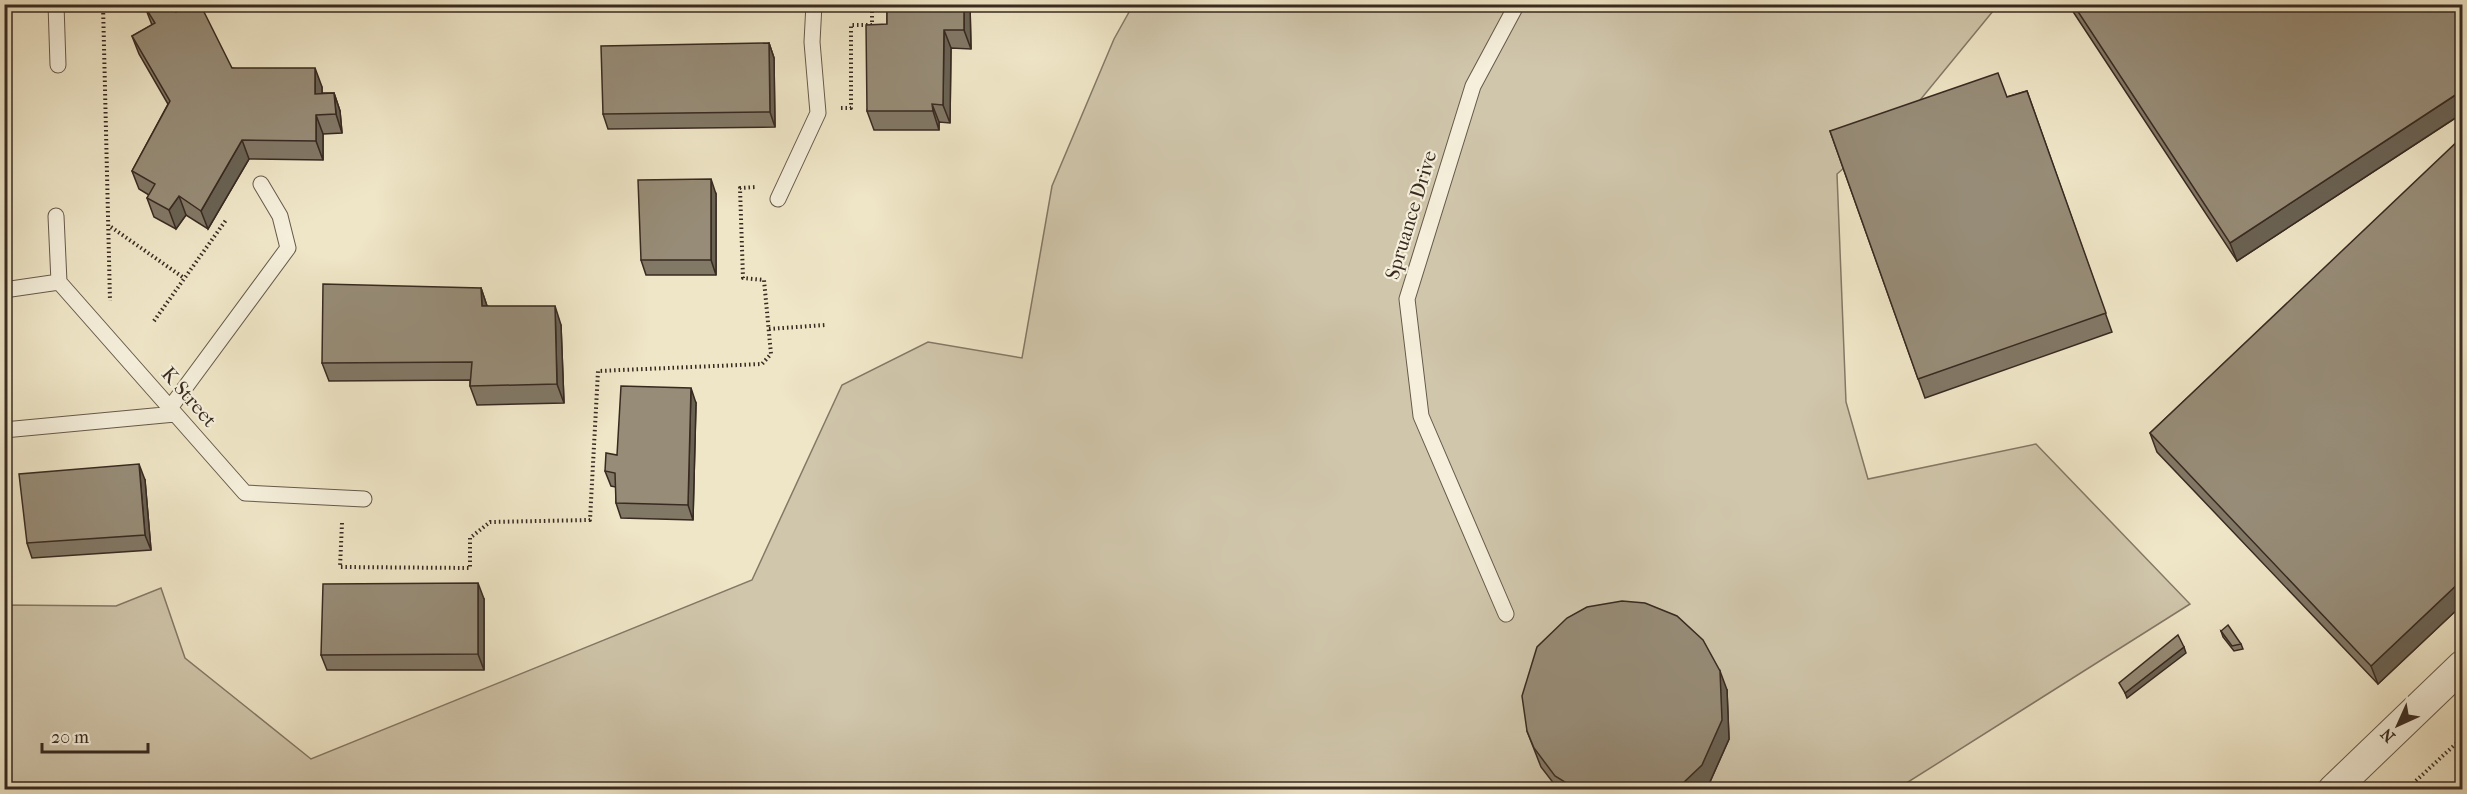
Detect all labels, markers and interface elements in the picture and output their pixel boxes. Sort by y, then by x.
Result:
street label: Spruance Drive [1380,148,1442,282]
street label: K Street [157,362,221,432]
north arrow [2368,695,2428,755]
scale bar [42,716,148,754]
text: N [2376,724,2399,746]
text: 20 m [51,727,89,748]

